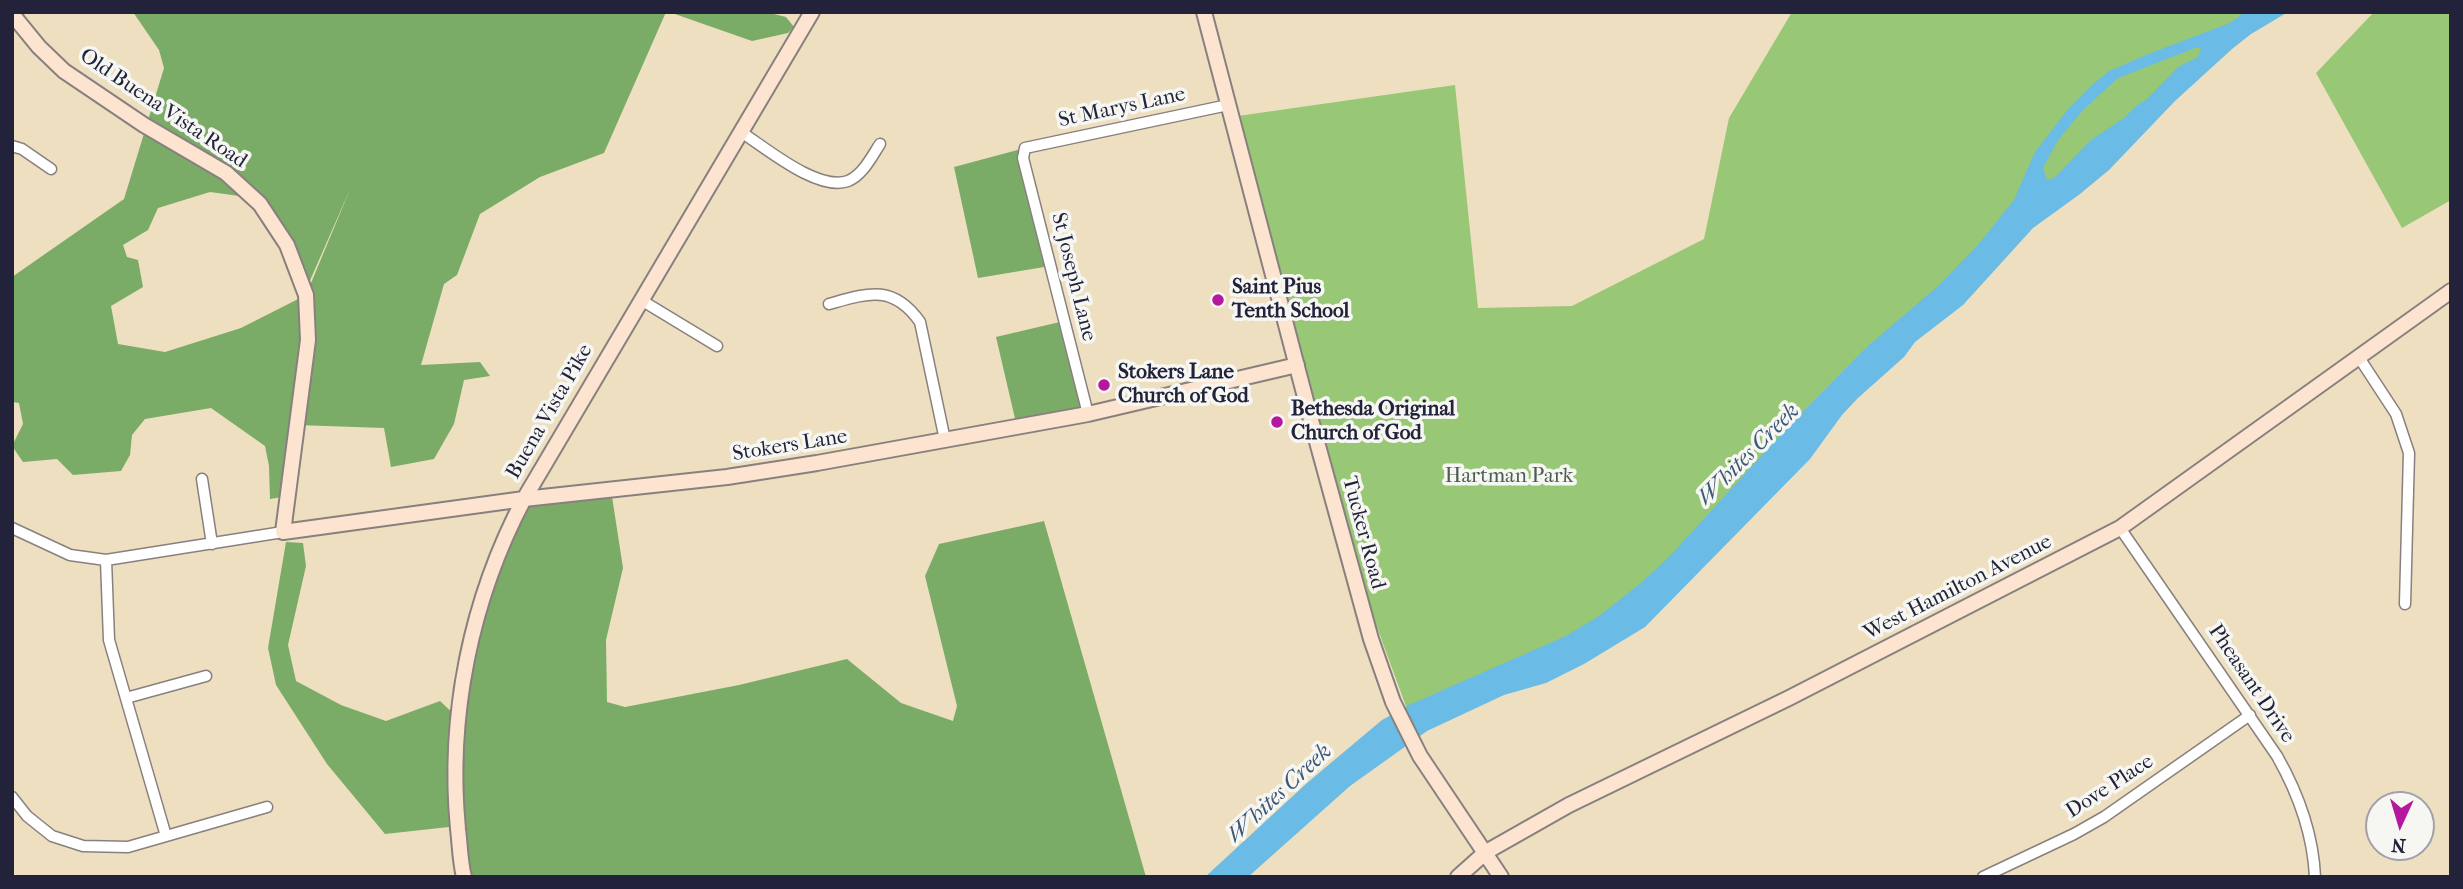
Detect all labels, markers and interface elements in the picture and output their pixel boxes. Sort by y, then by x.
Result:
street label: Old Buena Vista Road [74,44,252,174]
street label: St Marys Lane [1056,82,1188,134]
street label: St Joseph Lane [1045,210,1101,344]
place label: Saint Pius Tenth School [1232,275,1349,325]
marker: Saint Pius Tenth School [1210,292,1226,308]
street label: Buena Vista Pike [501,340,599,484]
place label: Stokers Lane Church of God [1118,360,1249,410]
marker: Stokers Lane Church of God [1096,377,1112,393]
place label: Bethesda Original Church of God [1291,397,1455,447]
water label: Whites Creek [1692,398,1806,512]
marker: Bethesda Original Church of God [1269,414,1285,430]
street label: Stokers Lane [731,424,849,468]
park label: Hartman Park [1445,464,1573,490]
street label: Tucker Road [1336,474,1390,592]
street label: West Hamilton Avenue [1860,530,2056,646]
street label: Pheasant Drive [2202,620,2300,748]
water label: Whites Creek [1222,739,1338,849]
street label: Dove Place [2062,749,2158,825]
north arrow [2365,791,2435,861]
text: N [2391,833,2407,856]

